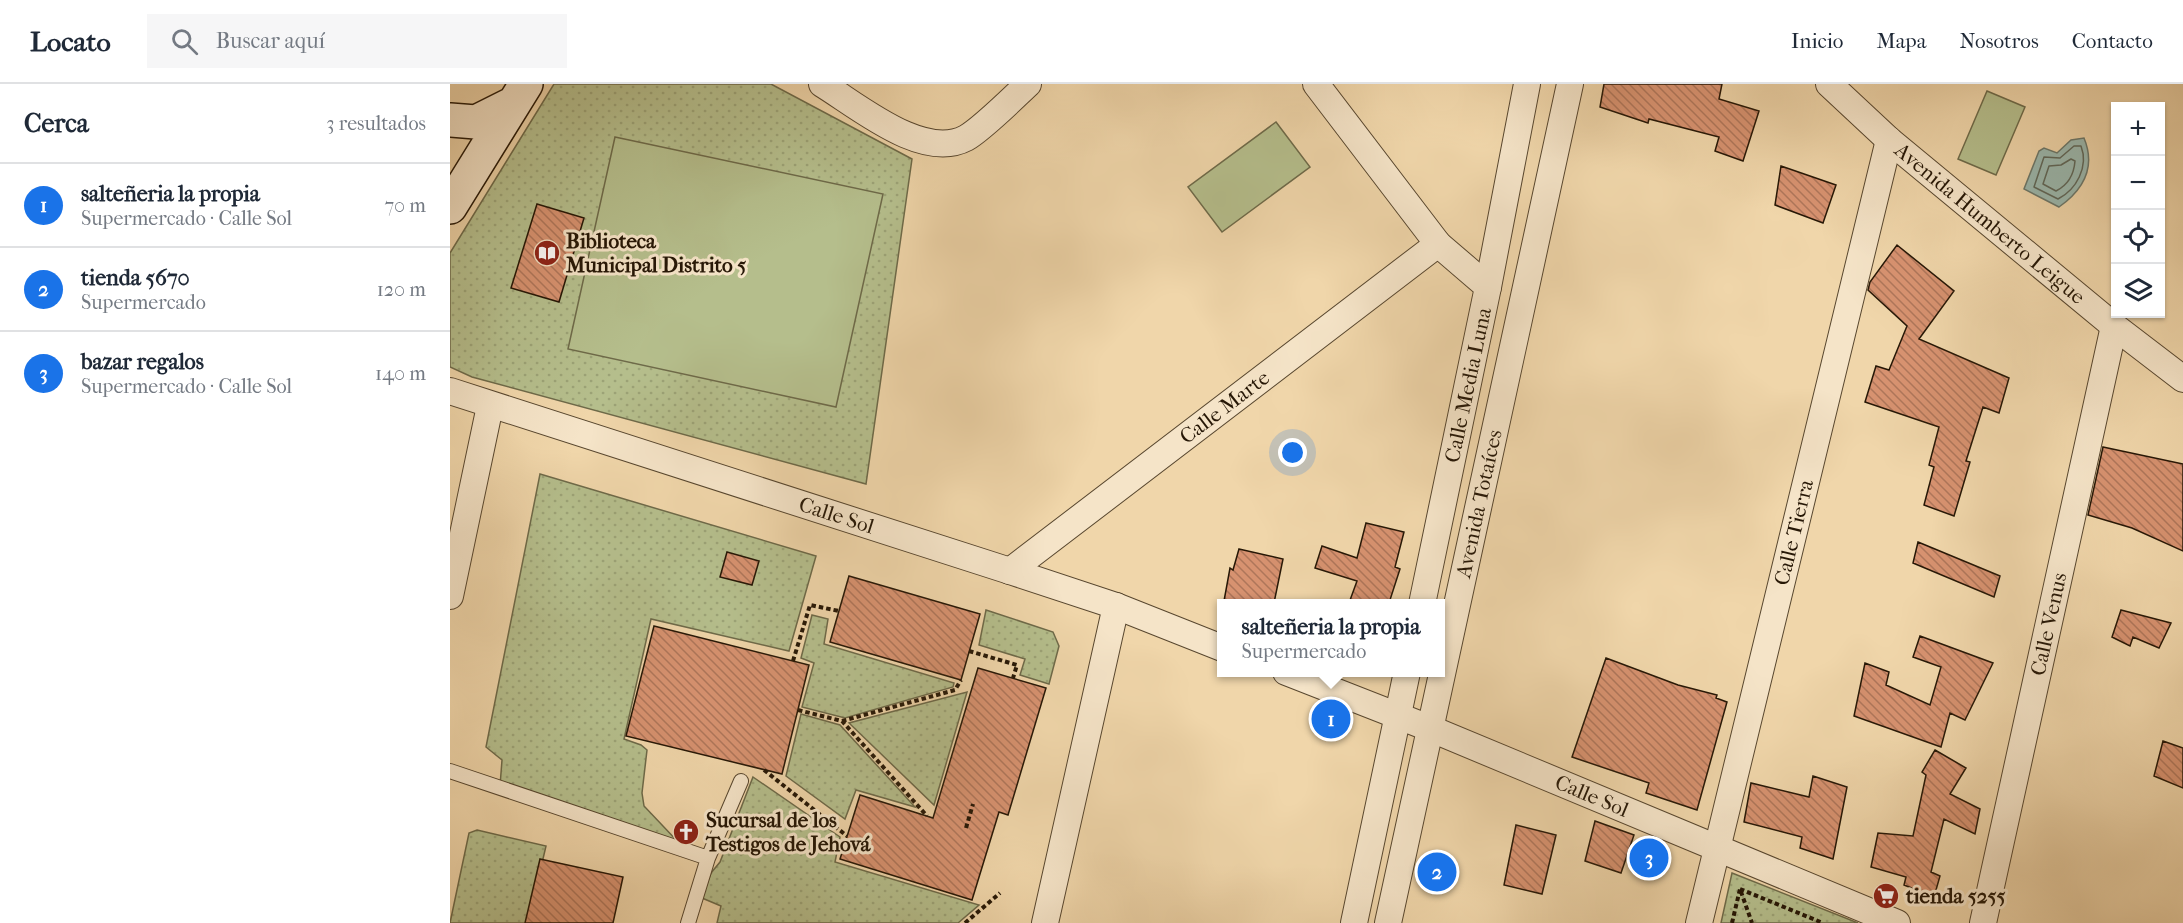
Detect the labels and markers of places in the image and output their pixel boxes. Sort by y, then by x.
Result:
place label: Biblioteca Municipal Distrito 5 [565,229,746,277]
library icon: Biblioteca Municipal Distrito 5 [532,238,562,268]
pin: 1 [1312,696,1350,742]
place label: Sucursal de los Testigos de Jehová [705,808,872,856]
church icon: Sucursal de los Testigos de Jehová [671,817,701,847]
pin: 3 [1630,836,1668,880]
pin: 2 [1418,850,1456,894]
supermarket icon: tienda 5255 [1871,881,1901,911]
place label: tienda 5255 [1905,884,2006,908]

